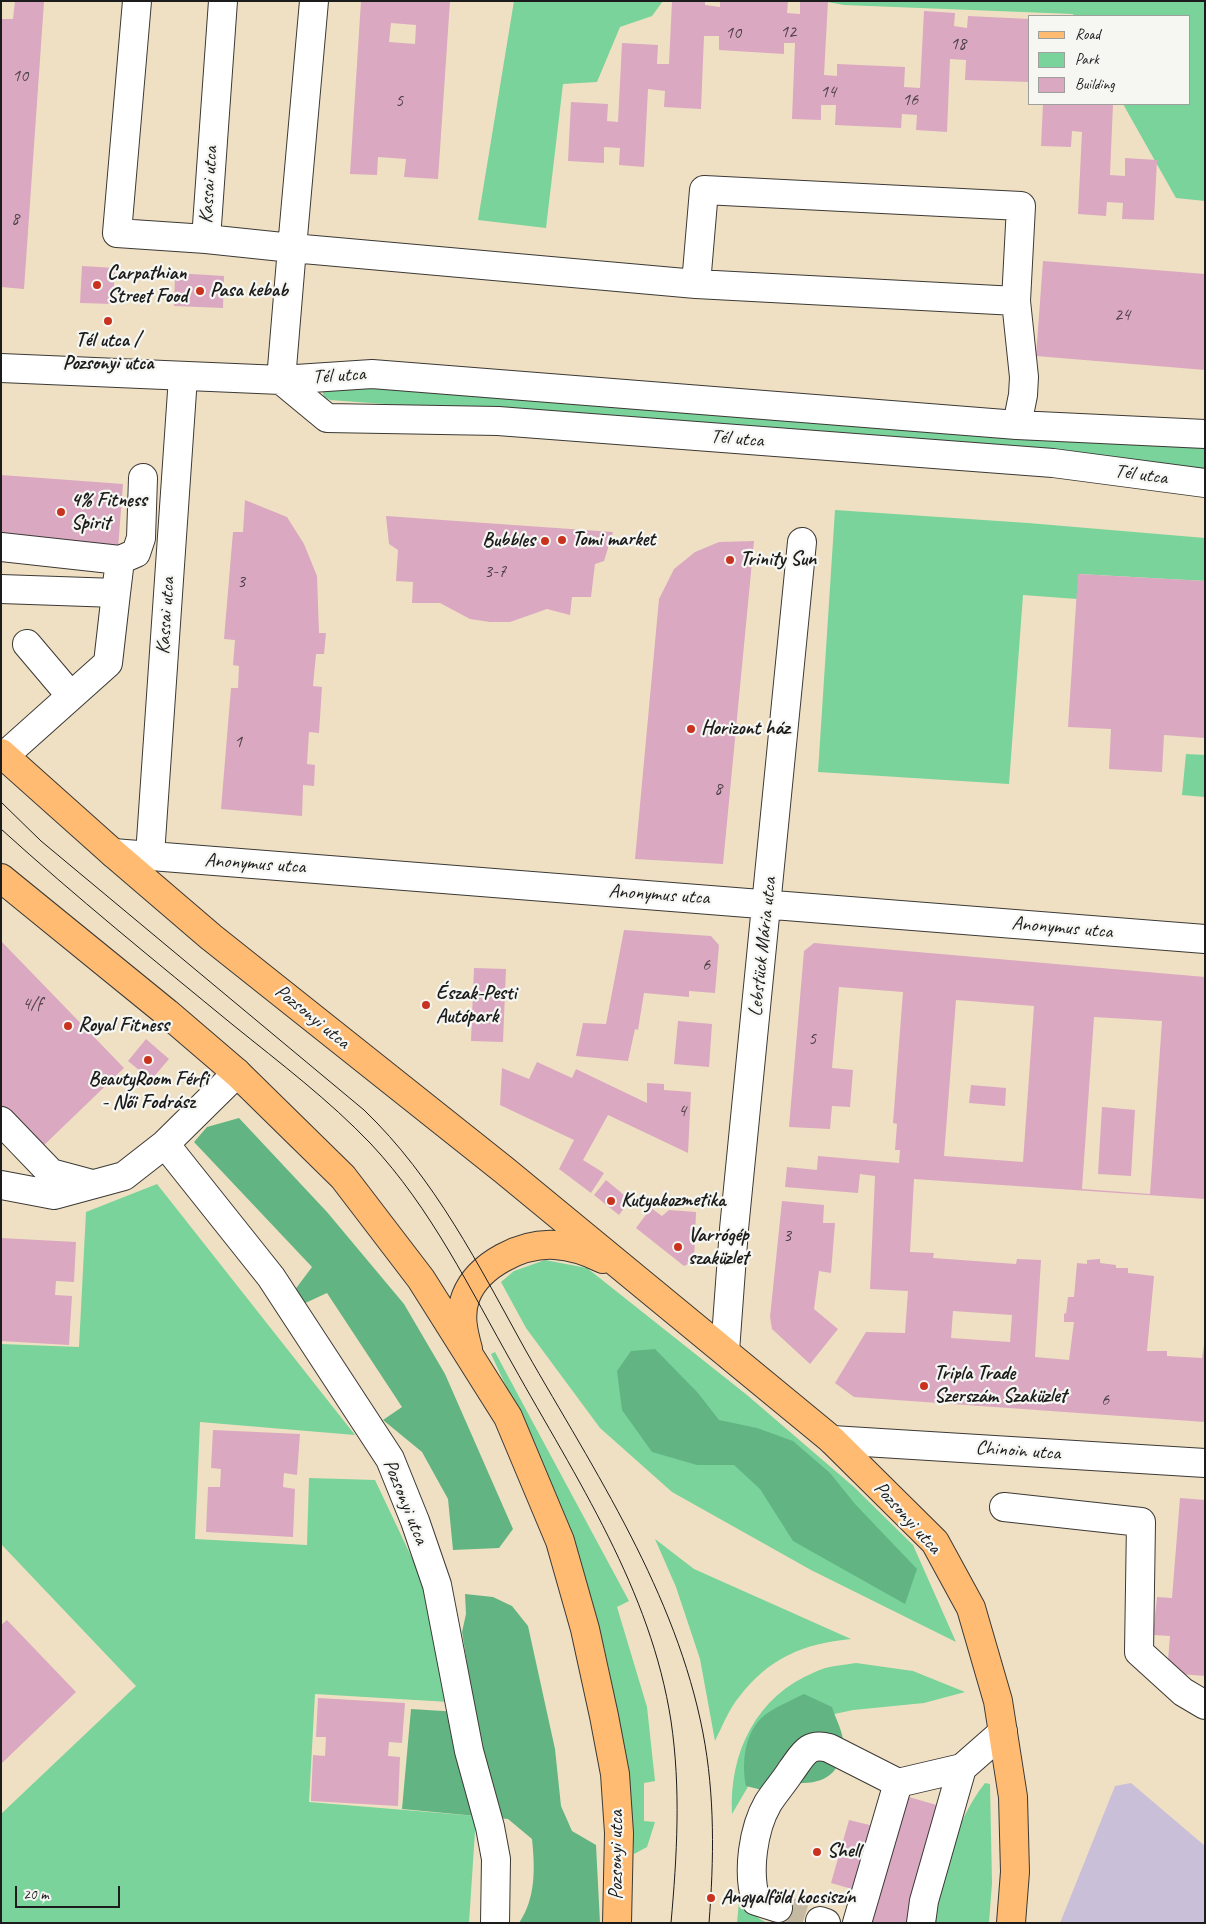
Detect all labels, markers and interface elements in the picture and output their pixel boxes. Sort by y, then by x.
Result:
legend [1028,15,1191,105]
house number: 12 [780,21,796,43]
house number: 10 [725,22,741,44]
text: Road [1075,25,1100,44]
house number: 18 [950,33,966,55]
text: Park [1075,50,1099,69]
house number: 10 [12,65,28,87]
text: Building [1075,75,1114,94]
house number: 14 [820,81,836,103]
house number: 16 [902,89,918,111]
house number: 5 [395,90,403,112]
street label: Kassai utca [194,146,224,224]
house number: 8 [11,208,19,230]
place label: Carpathian Street Food [107,262,187,309]
marker: Carpathian Street Food [91,279,103,291]
place label: Pasa kebab [210,279,288,303]
marker: Pasa kebab [194,285,206,297]
house number: 24 [1114,304,1130,326]
marker: Tél utca / Pozsonyi utca [102,315,114,327]
place label: Tél utca / Pozsonyi utca [63,329,153,376]
street label: Tél utca [312,362,366,390]
street label: Tél utca [710,425,764,453]
street label: Tél utca [1113,459,1169,491]
place label: 4% Fitness Spirit [71,489,147,536]
marker: 4% Fitness Spirit [55,506,67,518]
place label: Tomi market [572,528,655,552]
place label: Bubbles [482,529,535,553]
marker: Tomi market [556,534,568,546]
marker: Bubbles [539,535,551,547]
place label: Trinity Sun [740,548,816,572]
marker: Trinity Sun [724,554,736,566]
house number: 3-7 [484,561,506,583]
house number: 3 [237,571,245,593]
street label: Kassai utca [151,577,181,655]
place label: Horizont ház [701,717,790,741]
marker: Horizont ház [685,723,697,735]
house number: 1 [234,731,242,753]
house number: 8 [714,778,722,800]
street label: Anonymus utca [204,849,306,879]
street label: Lebstück Mária utca [744,876,782,1018]
street label: Anonymus utca [608,880,710,910]
street label: Anonymus utca [1011,912,1113,944]
house number: 6 [702,954,710,976]
street label: Pozsonyi utca [270,980,354,1054]
place label: Észak-Pesti Autópark [436,982,516,1029]
house number: 4/f [22,993,42,1015]
marker: Észak-Pesti Autópark [420,999,432,1011]
place label: Royal Fitness [78,1014,169,1038]
marker: Royal Fitness [62,1020,74,1032]
house number: 5 [808,1028,816,1050]
marker: BeautyRoom Férfi - Női Fodrász [142,1054,154,1066]
place label: BeautyRoom Férfi - Női Fodrász [88,1068,208,1115]
house number: 4 [678,1100,686,1122]
place label: Kutyakozmetika [621,1189,725,1213]
marker: Kutyakozmetika [605,1195,617,1207]
place label: Varrógép szaküzlet [688,1224,749,1271]
house number: 3 [783,1225,791,1247]
marker: Varrógép szaküzlet [672,1241,684,1253]
place label: Tripla Trade Szerszám Szaküzlet [934,1362,1066,1409]
marker: Tripla Trade Szerszám Szaküzlet [918,1380,930,1392]
house number: 6 [1101,1389,1109,1411]
street label: Chinoin utca [975,1436,1061,1466]
street label: Pozsonyi utca [377,1456,433,1548]
street label: Pozsonyi utca [868,1477,946,1559]
street label: Pozsonyi utca [605,1810,629,1900]
place label: Shell [827,1840,861,1864]
marker: Shell [811,1846,823,1858]
scale bar [18,1876,122,1908]
text: 20 m [23,1885,49,1904]
place label: Angyalföld kocsiszín [721,1886,856,1910]
marker: Angyalföld kocsiszín [705,1892,717,1904]

